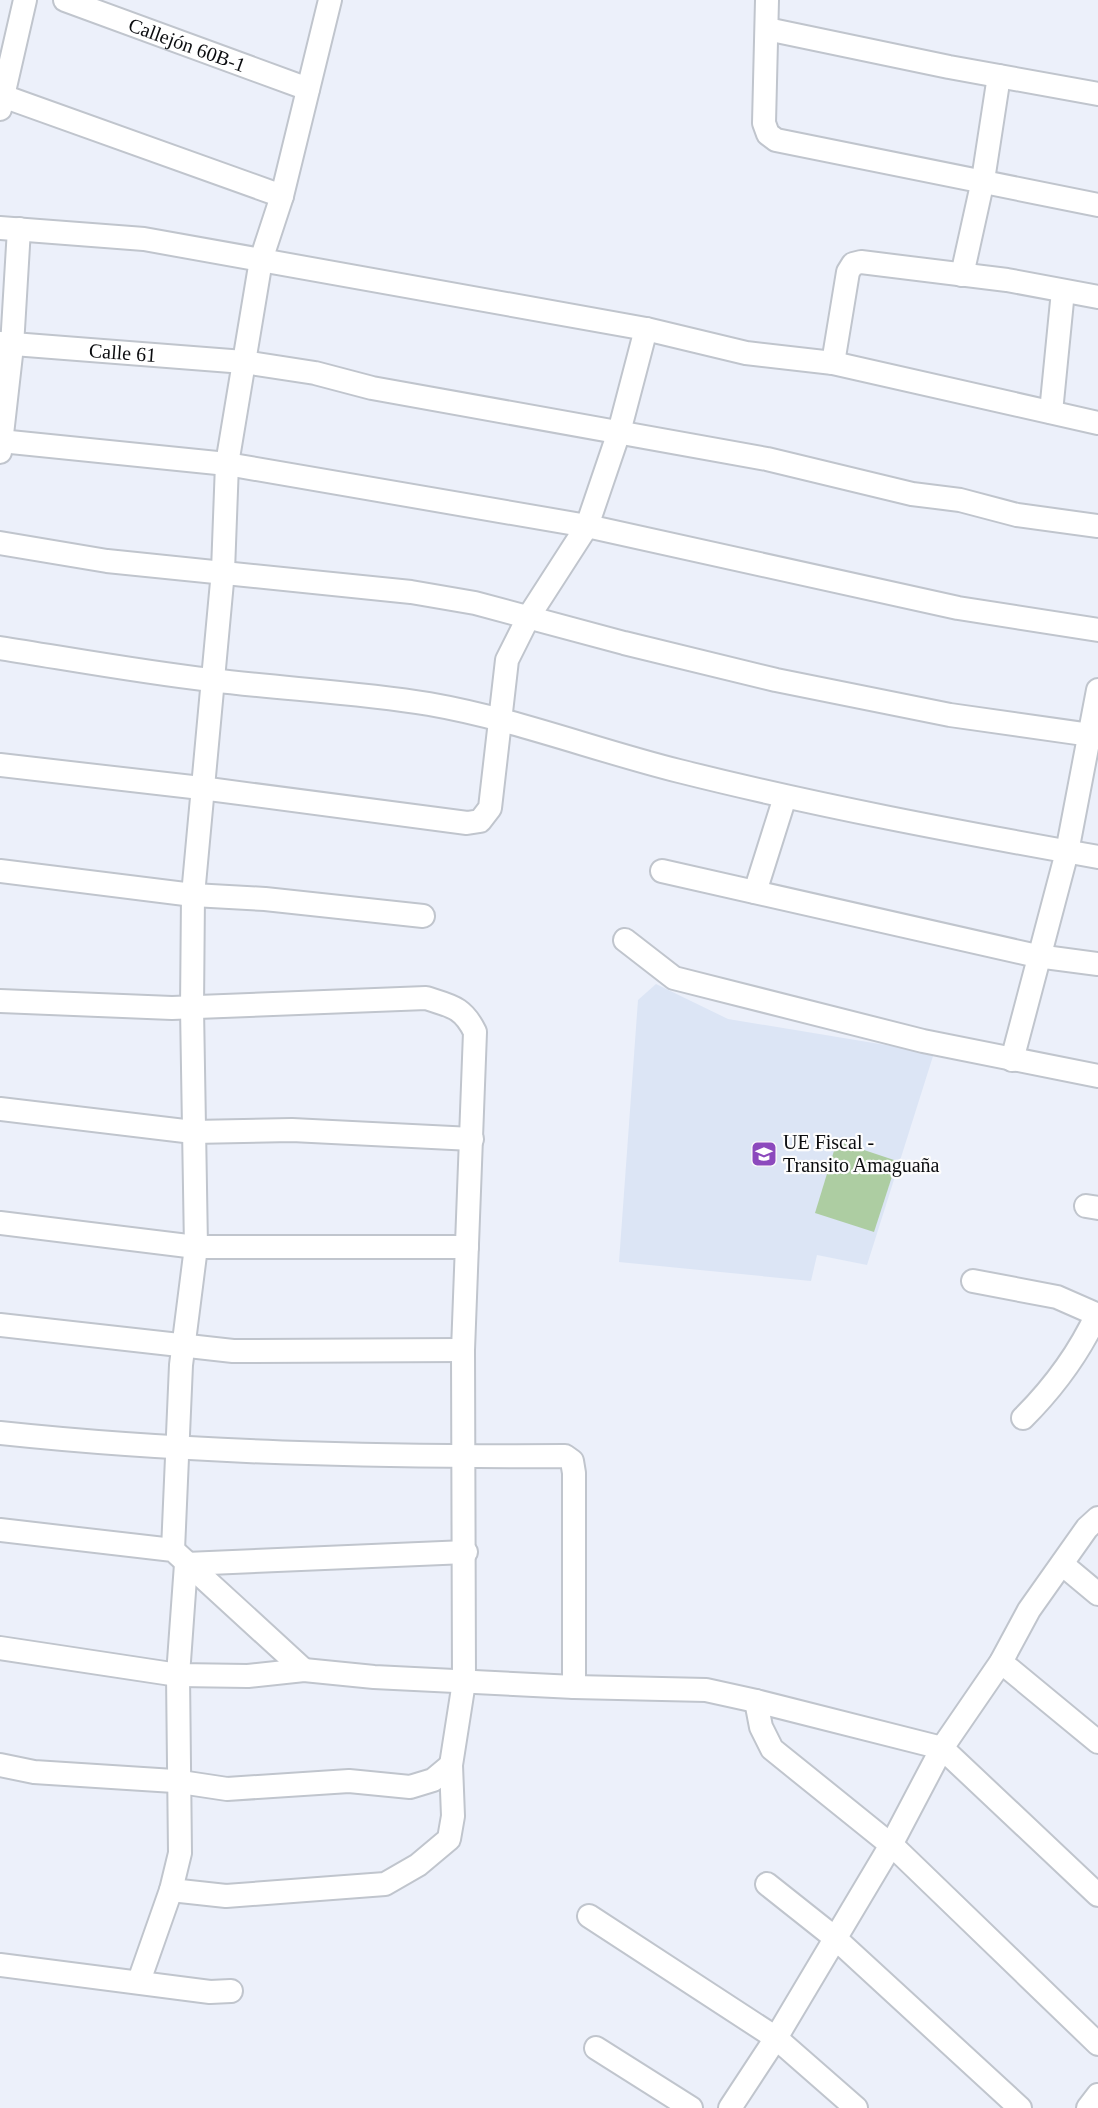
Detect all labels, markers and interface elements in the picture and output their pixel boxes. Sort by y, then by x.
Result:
street label: Callejón 60B-1 [126,13,249,76]
street label: Calle 61 [88,339,157,366]
place label: UE Fiscal - Transito Amaguaña [783,1131,940,1177]
school or university icon: UE Fiscal - Transito Amaguaña [749,1139,779,1169]

